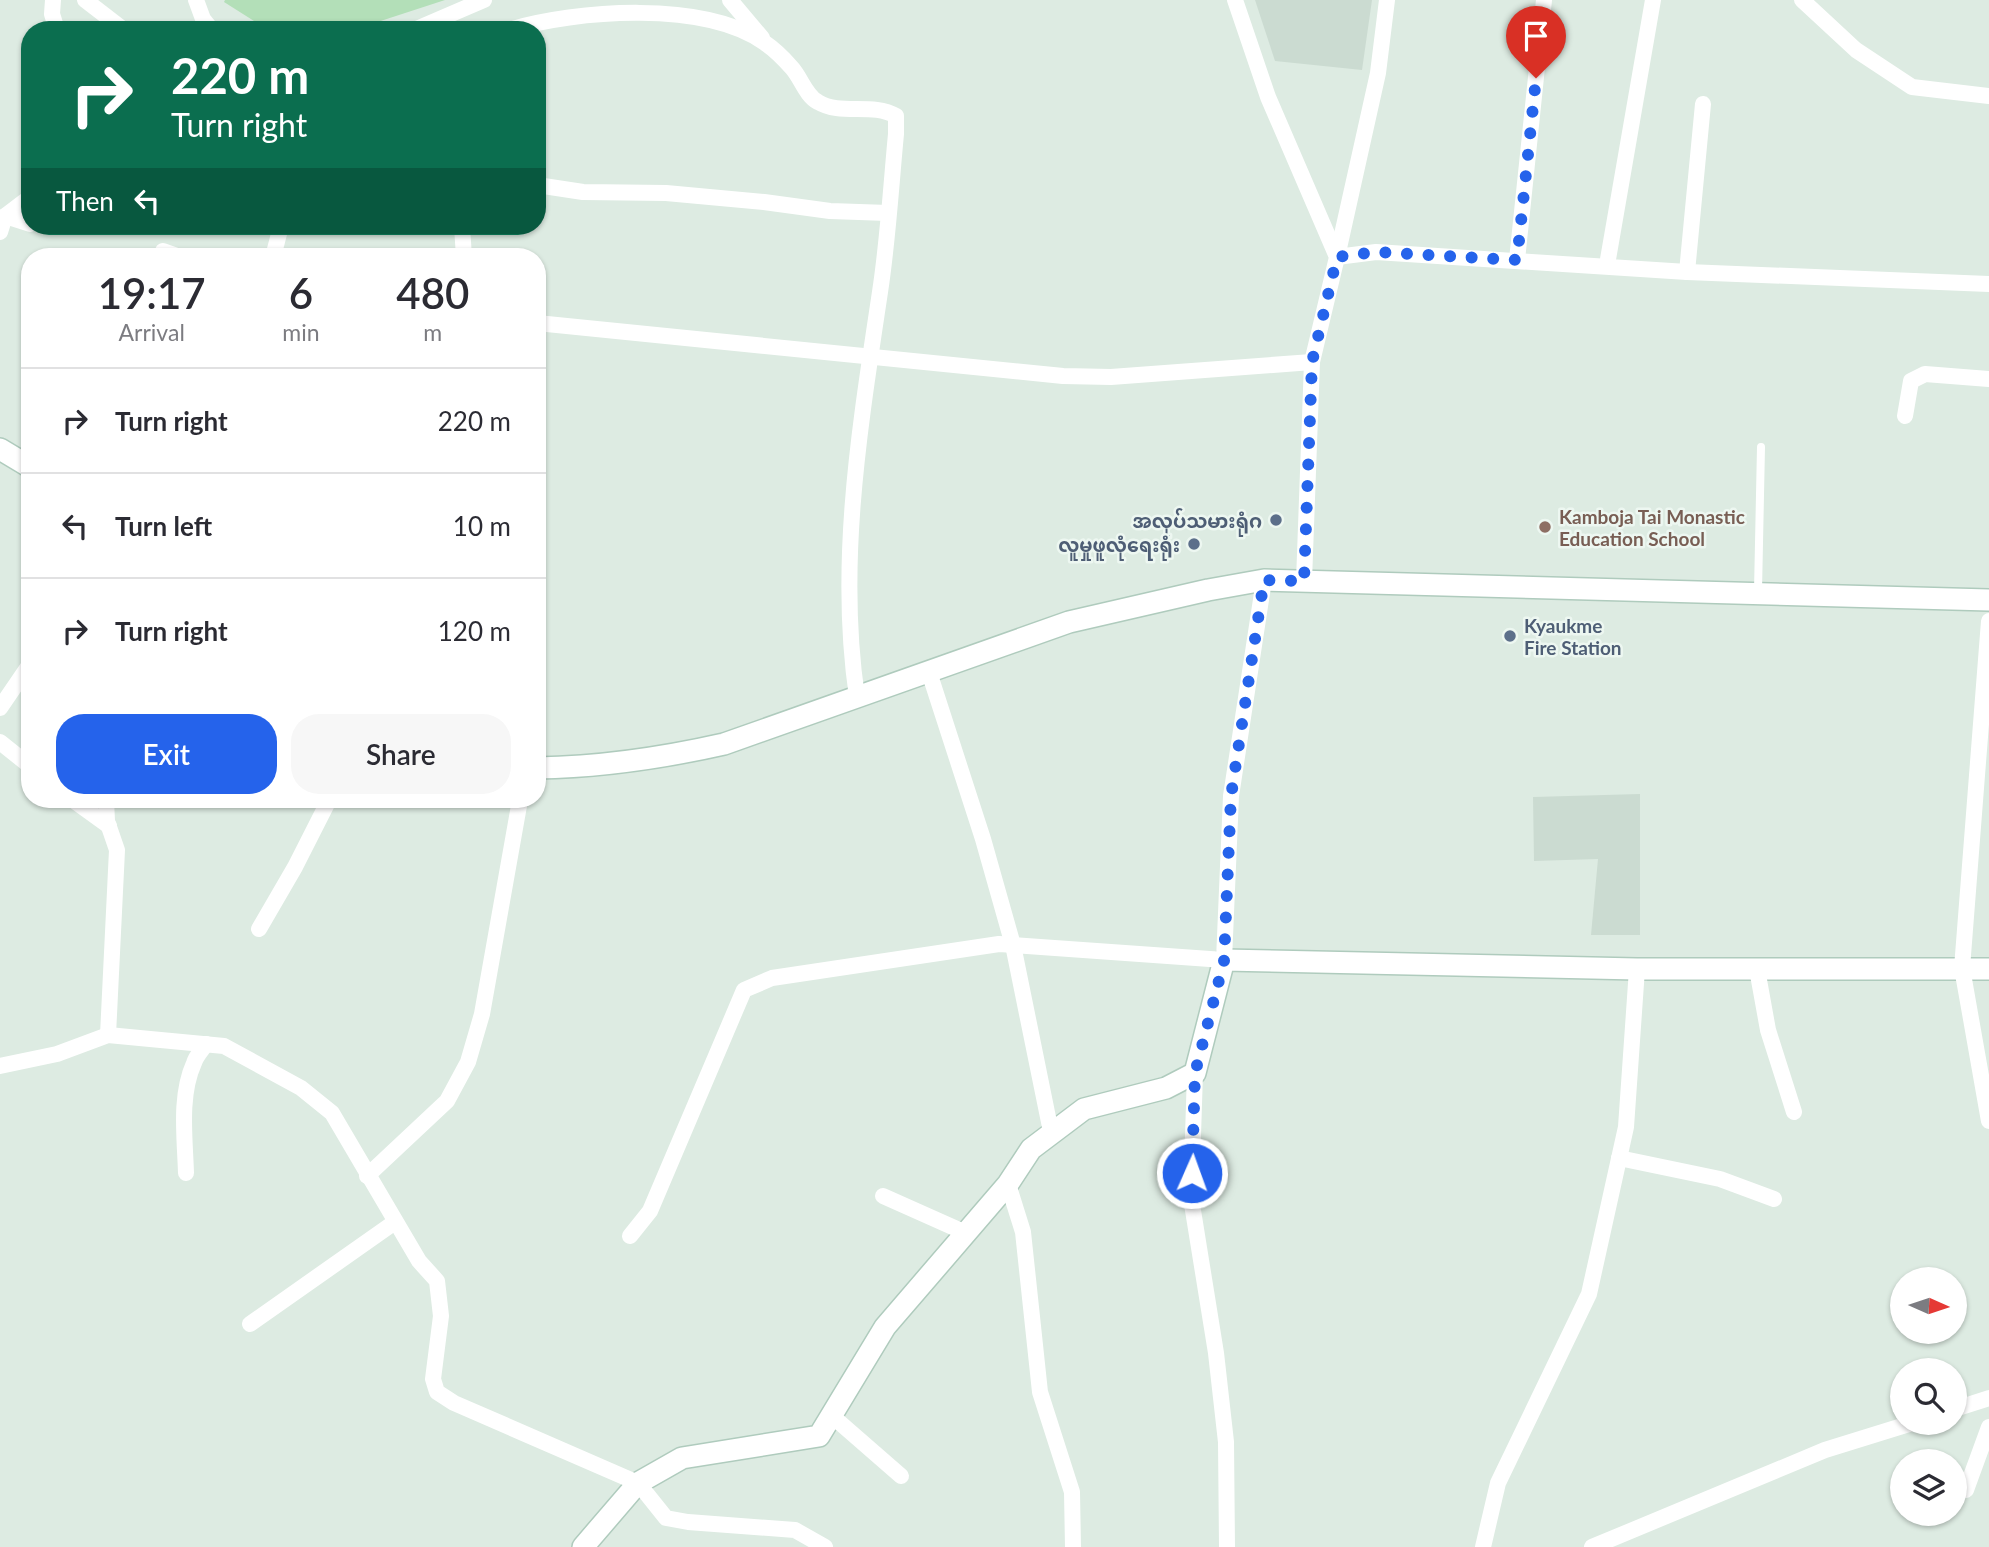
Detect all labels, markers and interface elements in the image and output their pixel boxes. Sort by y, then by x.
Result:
pin [1506,6,1566,78]
icon: arrive [1517,17,1555,55]
text: 220 m [171,46,309,104]
icon: right [56,49,147,140]
text: Turn right [171,105,307,144]
icon: left [128,182,166,220]
text: Then [56,185,114,217]
text: 19:17 [98,268,206,318]
text: 6 [289,268,313,318]
text: 480 [396,268,469,318]
text: Arrival [119,318,185,346]
text: min [282,318,320,346]
text: m [423,318,442,346]
icon: right [56,402,94,440]
text: Turn right [115,405,228,437]
text: 220 m [438,405,511,437]
place label: Kamboja Tai Monastic Education School [1559,505,1745,550]
icon: left [56,507,94,545]
place label: အလုပ်သမားရုံဂ [1133,508,1262,537]
text: Turn left [115,510,212,542]
text: 10 m [453,510,511,542]
marker: အလုပ်သမားရုံဂ [1268,512,1284,528]
marker: Kamboja Tai Monastic Education School [1537,519,1553,535]
place label: လူမှုဖူလုံရေးရုံး [1058,533,1180,561]
marker: လူမှုဖူလုံရေးရုံး [1186,536,1202,552]
icon: right [56,612,94,650]
place label: Kyaukme Fire Station [1524,614,1622,659]
text: Turn right [115,615,228,647]
text: 120 m [438,615,511,647]
marker: Kyaukme Fire Station [1502,628,1518,644]
button: Exit [56,714,277,794]
button: Share [291,714,511,794]
position arrow [1155,1136,1229,1210]
north arrow [1890,1267,1967,1344]
map controls [1890,1267,1967,1526]
button: search [1890,1358,1967,1435]
button: layers [1890,1449,1967,1526]

